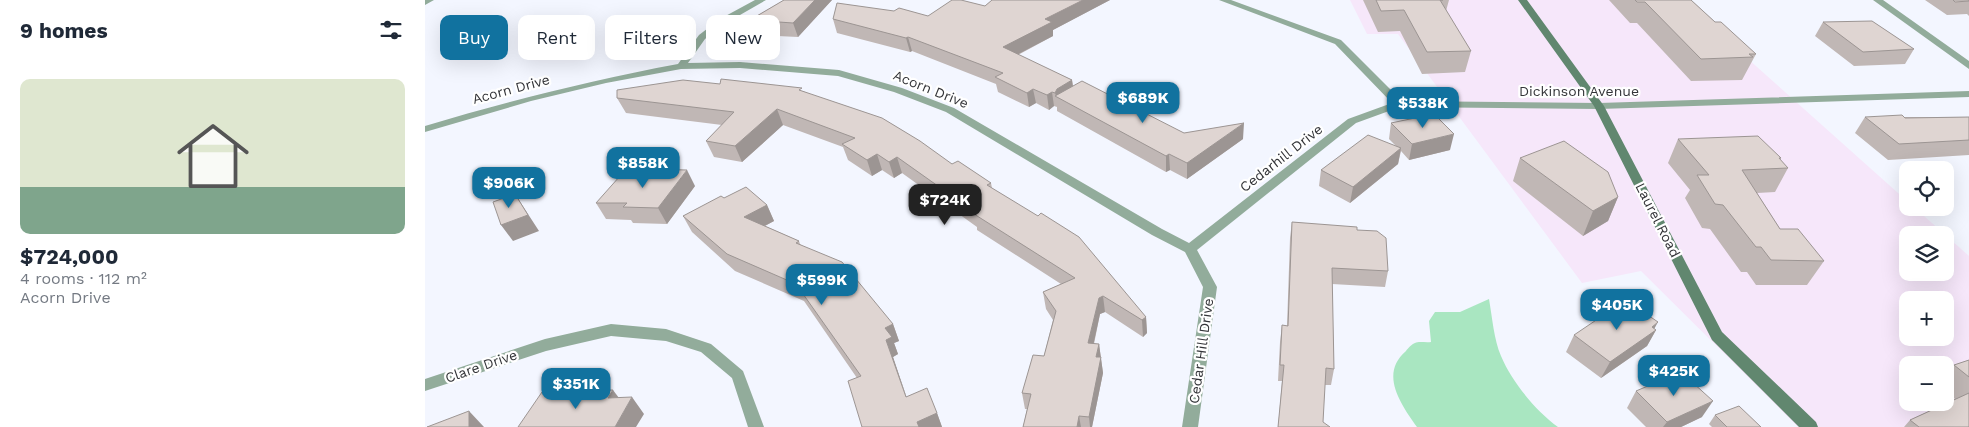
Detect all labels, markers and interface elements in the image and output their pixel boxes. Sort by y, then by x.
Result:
chip: Buy [440,15,508,60]
chip: Rent [518,15,595,60]
chip: Filters [605,15,696,60]
chip: New [706,15,780,60]
icon: filters [377,16,405,44]
text: 9 homes [20,18,108,43]
street label: Acorn Drive [891,67,971,111]
street label: Acorn Drive [471,71,551,107]
pin: $689K [1108,82,1178,124]
street label: Dickinson Avenue [1519,83,1639,99]
pin: $538K [1388,86,1458,129]
text: $689K [1117,88,1169,107]
text: $538K [1398,93,1448,112]
icon: home [168,111,258,201]
street label: Cedarhill Drive [1237,121,1325,195]
pin: $858K [608,146,678,189]
text: $858K [618,153,668,172]
map controls [1899,161,1954,411]
button: locate [1899,161,1954,216]
pin: $906K [474,166,544,209]
text: $906K [483,173,535,192]
street label: Laurel Road [1632,180,1684,260]
pin: $724K [910,184,980,226]
text: $724K [920,190,970,209]
button: layers [1899,226,1954,281]
text: $724,000 [20,244,118,269]
pin: $599K [787,264,857,306]
text: 4 rooms · 112 m² [20,269,147,288]
text: $599K [797,270,847,289]
text: Acorn Drive [20,288,111,307]
pin: $405K [1582,288,1652,331]
button: + [1899,291,1954,346]
text: $405K [1591,295,1643,314]
street label: Cedar Hill Drive [1186,297,1216,405]
street label: Clare Drive [443,346,519,386]
pin: $425K [1639,354,1709,397]
button: − [1899,356,1954,411]
text: $425K [1649,361,1699,380]
pin: $351K [541,368,611,410]
text: $351K [552,374,600,393]

